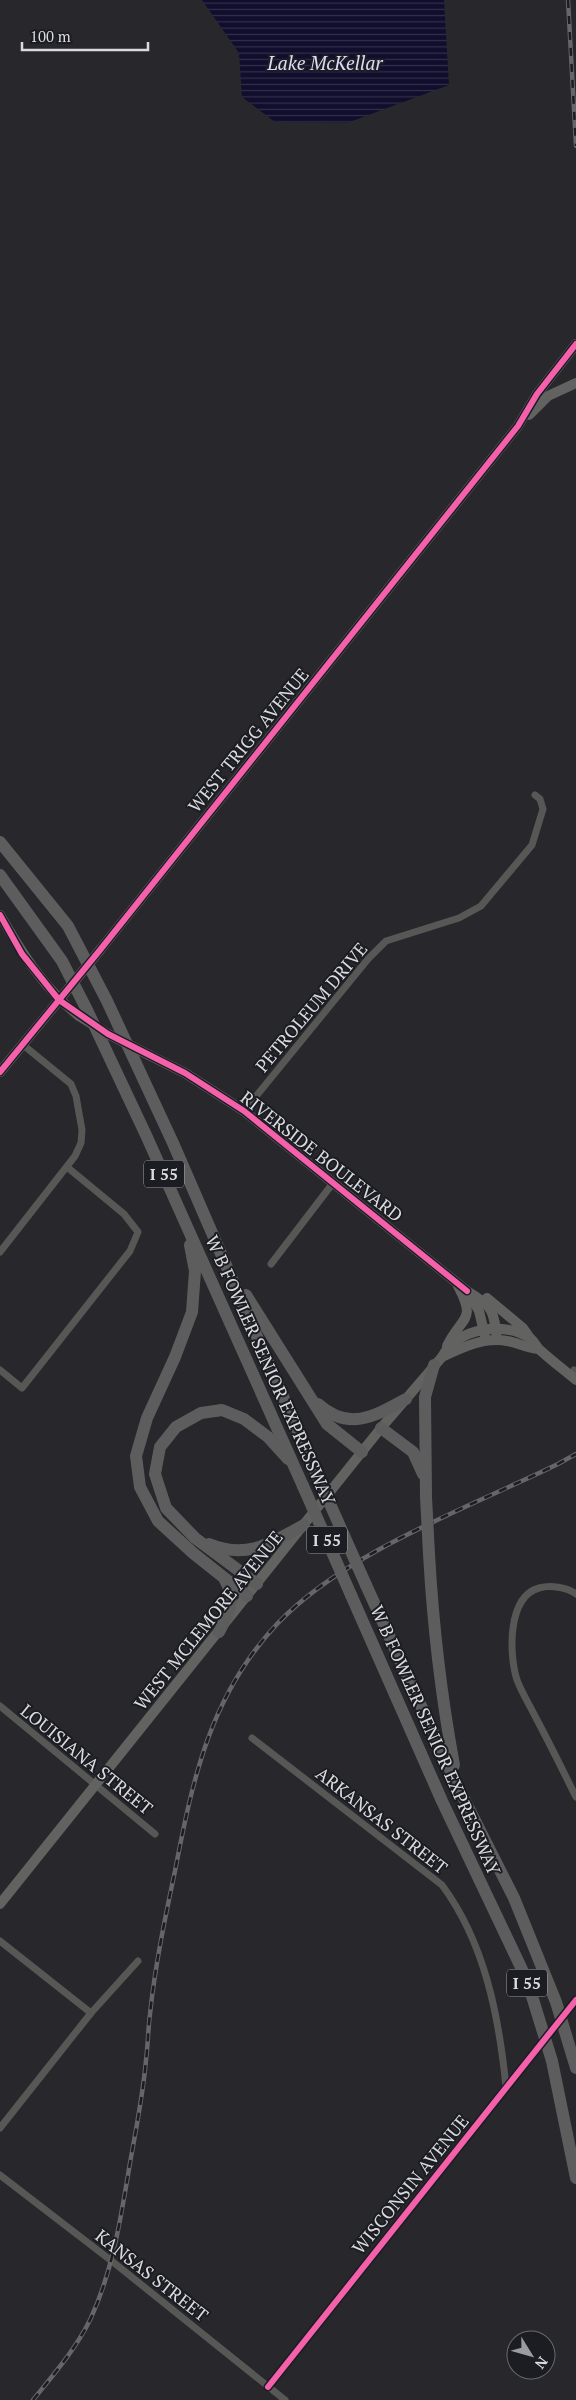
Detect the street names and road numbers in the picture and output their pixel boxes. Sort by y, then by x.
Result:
street label: WEST TRIGG AVENUE [182,663,314,817]
street label: PETROLEUM DRIVE [250,937,372,1077]
street label: RIVERSIDE BOULEVARD [236,1085,408,1227]
road number: I 55 [144,1160,184,1188]
street label: W B FOWLER SENIOR EXPRESSWAY [200,1231,342,1509]
street label: WEST MCLEMORE AVENUE [128,1525,288,1715]
road number: I 55 [307,1526,347,1554]
street label: W B FOWLER SENIOR EXPRESSWAY [365,1601,507,1879]
street label: LOUISIANA STREET [16,1698,158,1820]
street label: ARKANSAS STREET [311,1761,453,1879]
road number: I 55 [507,1970,547,1996]
street label: WISCONSIN AVENUE [346,2109,474,2259]
street label: KANSAS STREET [91,2223,213,2327]

